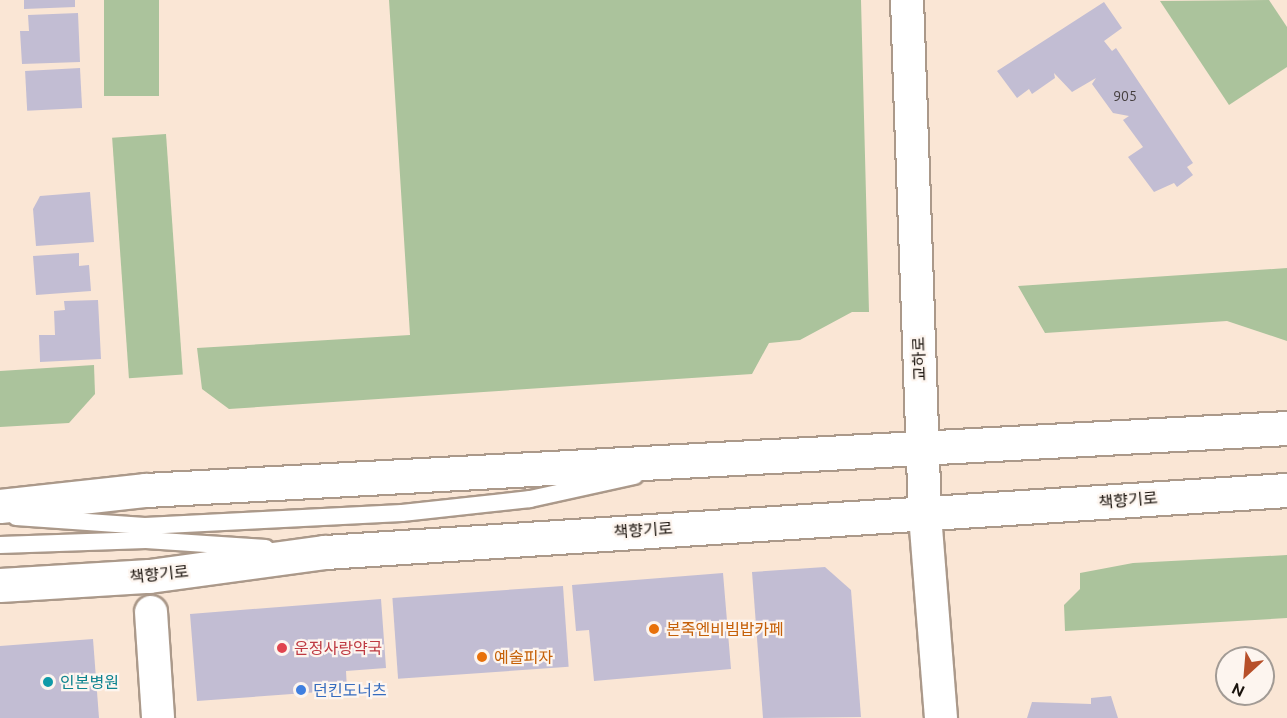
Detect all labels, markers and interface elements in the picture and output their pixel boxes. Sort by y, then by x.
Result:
house number: 905 [1113,88,1137,104]
street label: 교하로 [909,337,929,381]
street label: 책향기로 [1098,488,1158,512]
street label: 책향기로 [613,518,673,542]
street label: 책향기로 [129,561,189,587]
place label: 본죽엔비빔밥카페 [666,619,784,639]
marker: 본죽엔비빔밥카페 [647,622,661,636]
place label: 운정사랑약국 [294,638,382,658]
marker: 운정사랑약국 [275,641,289,655]
north arrow [1215,646,1275,706]
place label: 예술피자 [494,647,553,667]
marker: 예술피자 [475,650,489,664]
place label: 인본병원 [60,672,119,692]
marker: 인본병원 [41,675,55,689]
place label: 던킨도너츠 [313,680,387,700]
text: N [1229,680,1247,701]
marker: 던킨도너츠 [294,683,308,697]

